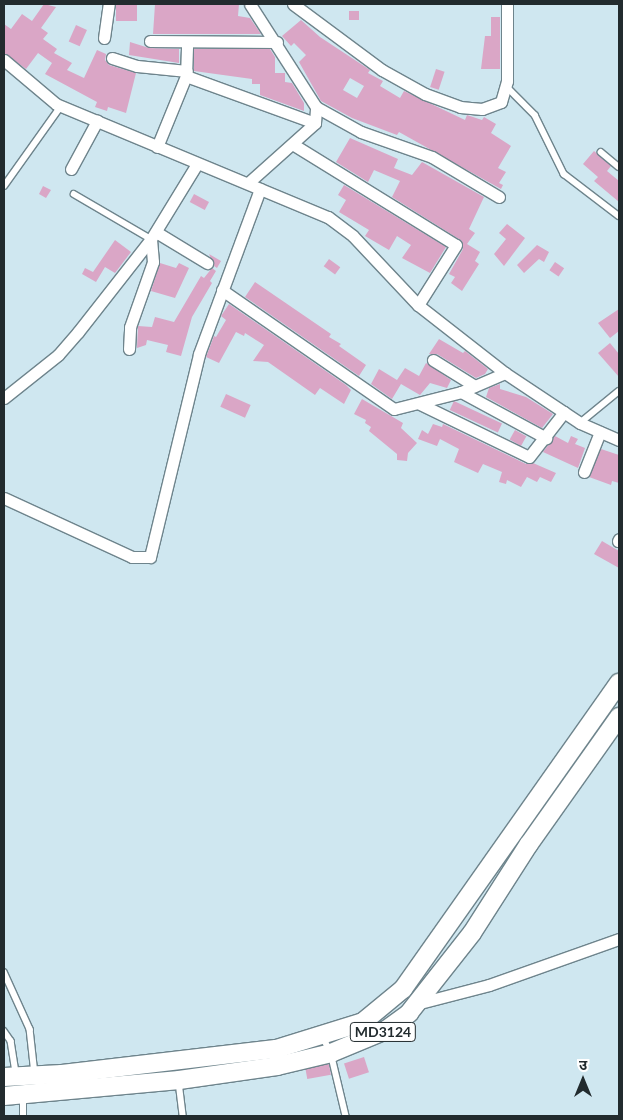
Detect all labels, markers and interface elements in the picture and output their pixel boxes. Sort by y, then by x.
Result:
road number: MD3124 [349,1020,417,1044]
north arrow [558,1055,608,1105]
text: उ [579,1056,587,1073]

